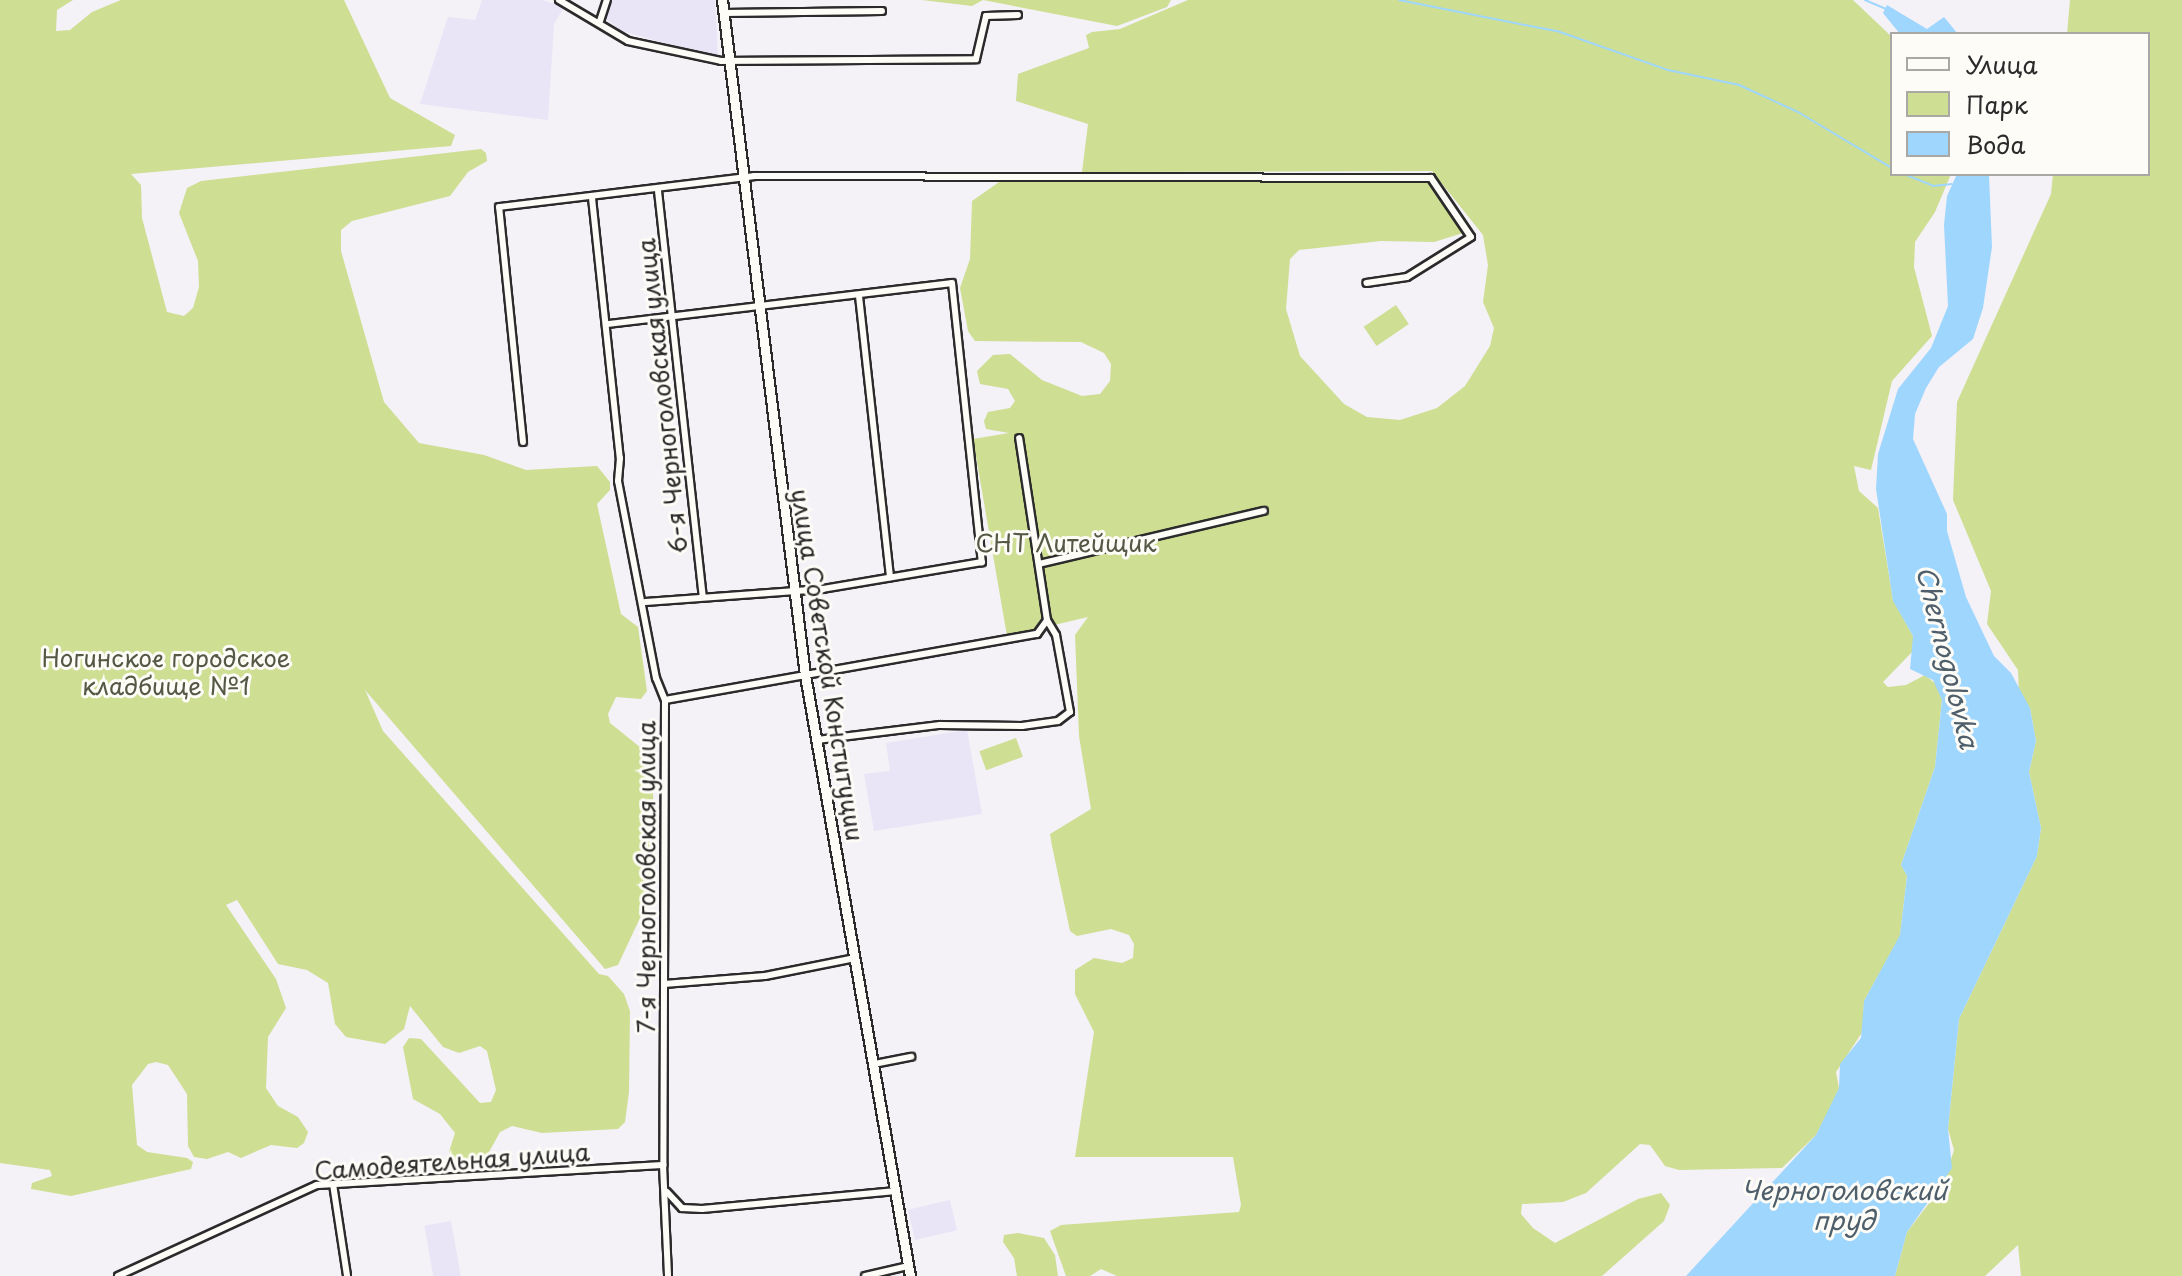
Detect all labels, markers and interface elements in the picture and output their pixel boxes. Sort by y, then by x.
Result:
legend [1890,32,2150,176]
text: Улица [1966,46,2038,82]
text: Парк [1966,86,2028,122]
text: Вода [1966,126,2025,162]
street label: 6-я Черноголовская улица [631,236,693,556]
street label: улица Советской Конституции [786,486,870,844]
park label: СНТ Литейщик [975,529,1157,557]
water label: Chernogolovka [1910,563,1986,751]
park label: Ногинское городское кладбище №1 [41,644,291,700]
street label: 7-я Черноголовская улица [632,720,660,1034]
street label: Самодеятельная улица [313,1137,591,1185]
water label: Черноголовский пруд [1741,1174,1947,1236]

